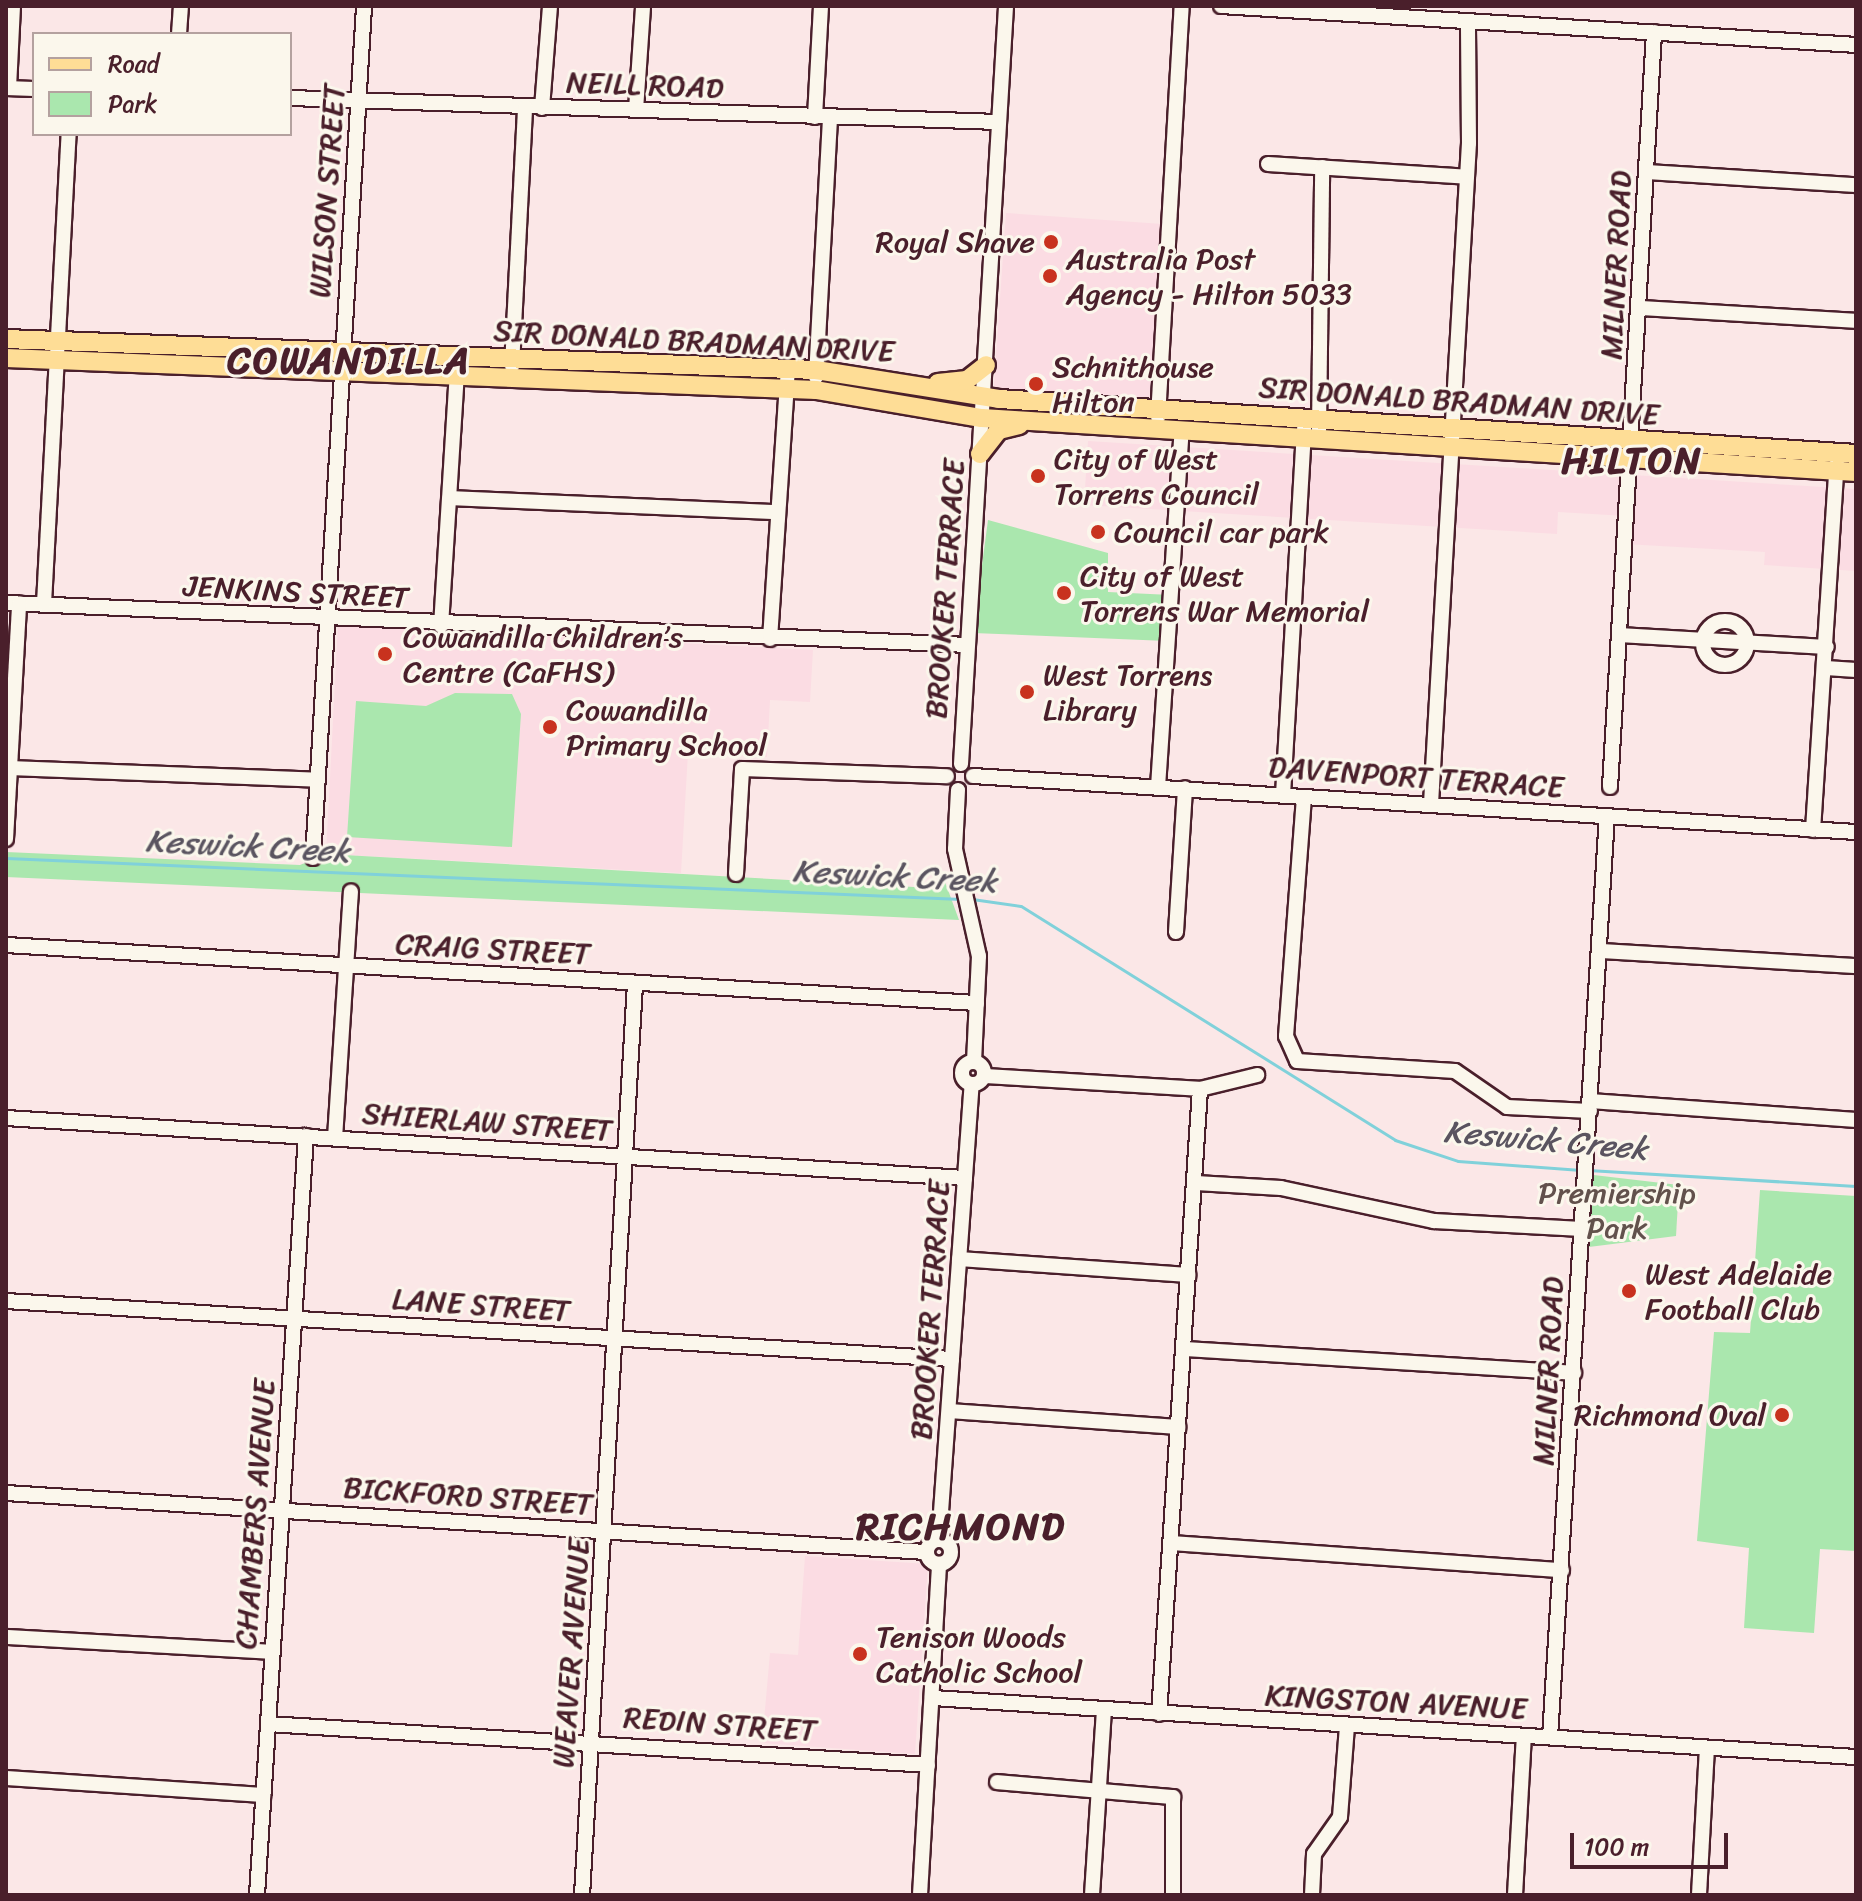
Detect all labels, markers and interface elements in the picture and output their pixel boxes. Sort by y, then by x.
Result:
legend [32,32,292,136]
text: Road [108,43,159,85]
street label: NEILL ROAD [566,64,724,106]
street label: WILSON STREET [302,82,352,300]
text: Park [108,83,157,125]
street label: MILNER ROAD [1593,170,1639,360]
place label: Royal Shave [876,224,1035,260]
marker: Royal Shave [1042,233,1060,251]
place label: Australia Post Agency - Hilton 5033 [1066,241,1353,312]
marker: Australia Post Agency - Hilton 5033 [1041,267,1059,285]
street label: SIR DONALD BRADMAN DRIVE [491,312,897,370]
district label: COWANDILLA [227,338,471,384]
place label: Schnithouse Hilton [1052,349,1214,420]
street label: SIR DONALD BRADMAN DRIVE [1256,369,1662,433]
marker: Schnithouse Hilton [1027,375,1045,393]
district label: HILTON [1561,438,1703,484]
place label: City of West Torrens Council [1054,441,1259,512]
street label: BROOKER TERRACE [918,458,972,720]
marker: City of West Torrens Council [1029,467,1047,485]
place label: Council car park [1114,514,1329,550]
marker: Council car park [1089,523,1107,541]
place label: City of West Torrens War Memorial [1080,558,1368,628]
street label: JENKINS STREET [181,568,411,616]
marker: City of West Torrens War Memorial [1055,584,1073,602]
place label: Cowandilla Children’s Centre (CaFHS) [403,619,682,690]
marker: Cowandilla Children’s Centre (CaFHS) [374,643,396,665]
place label: West Torrens Library [1043,657,1216,728]
marker: West Torrens Library [1018,683,1036,701]
place label: Cowandilla Primary School [566,692,767,762]
marker: Cowandilla Primary School [541,718,559,736]
street label: DAVENPORT TERRACE [1267,749,1565,805]
water label: Keswick Creek [144,822,352,872]
water label: Keswick Creek [791,852,999,902]
street label: CRAIG STREET [395,926,591,972]
street label: SHIERLAW STREET [359,1095,615,1149]
water label: Keswick Creek [1442,1113,1650,1169]
park label: Premiership Park [1538,1175,1696,1246]
street label: BROOKER TERRACE [903,1179,957,1441]
place label: West Adelaide Football Club [1645,1256,1832,1326]
street label: MILNER ROAD [1525,1276,1571,1466]
street label: LANE STREET [389,1281,573,1329]
marker: West Adelaide Football Club [1620,1282,1638,1300]
street label: CHAMBERS AVENUE [228,1377,282,1651]
place label: Richmond Oval [1574,1397,1766,1433]
marker: Richmond Oval [1773,1406,1791,1424]
street label: BICKFORD STREET [342,1469,594,1523]
district label: RICHMOND [856,1504,1066,1550]
street label: WEAVER AVENUE [545,1537,597,1769]
place label: Tenison Woods Catholic School [876,1619,1082,1690]
marker: Tenison Woods Catholic School [851,1645,869,1663]
street label: KINGSTON AVENUE [1263,1677,1529,1727]
street label: REDIN STREET [622,1699,818,1749]
scale bar [1574,1817,1732,1867]
text: 100 m [1584,1826,1649,1868]

